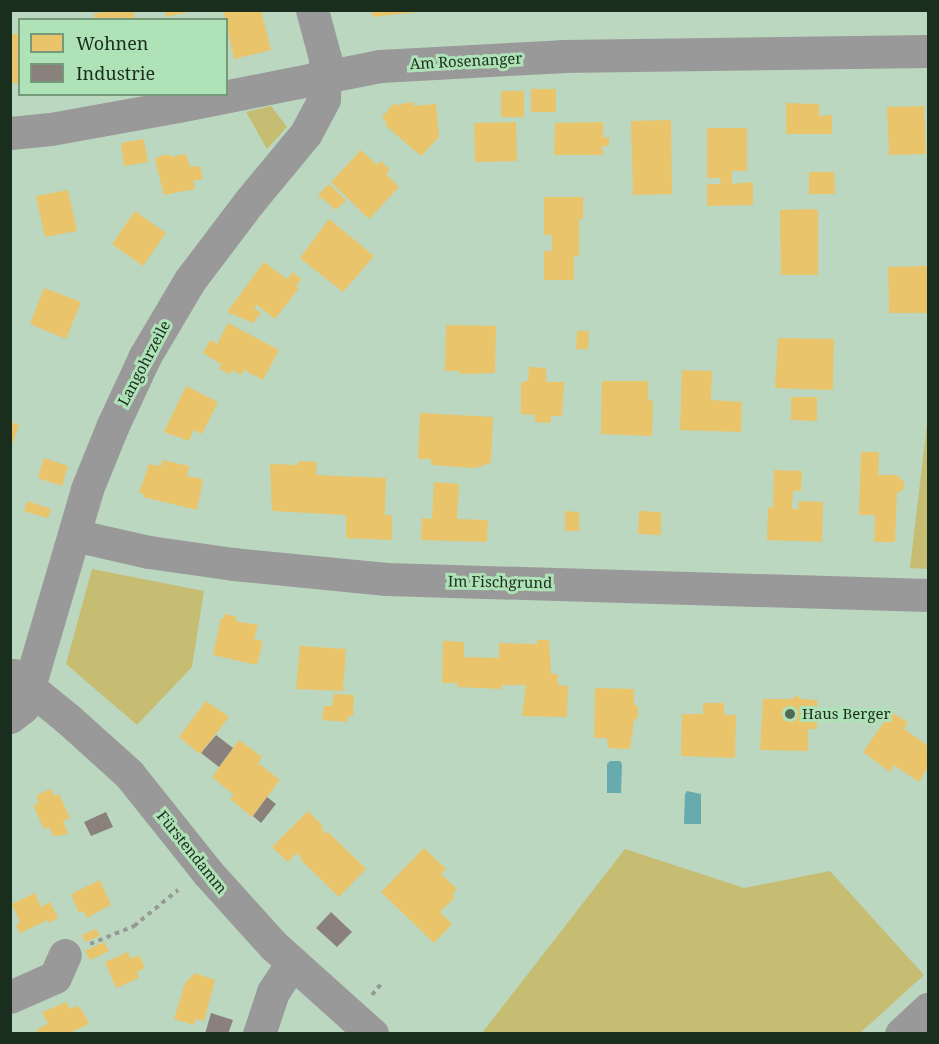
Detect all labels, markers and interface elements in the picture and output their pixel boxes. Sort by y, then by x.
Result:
legend [18,18,228,96]
text: Wohnen [76,31,148,55]
street label: Am Rosenanger [409,49,523,73]
text: Industrie [76,61,155,85]
street label: Langohrzeile [114,317,174,409]
street label: Im Fischgrund [448,572,552,592]
place label: Haus Berger [802,705,891,723]
marker: Haus Berger [783,707,797,721]
street label: Fürstendamm [153,807,231,897]

